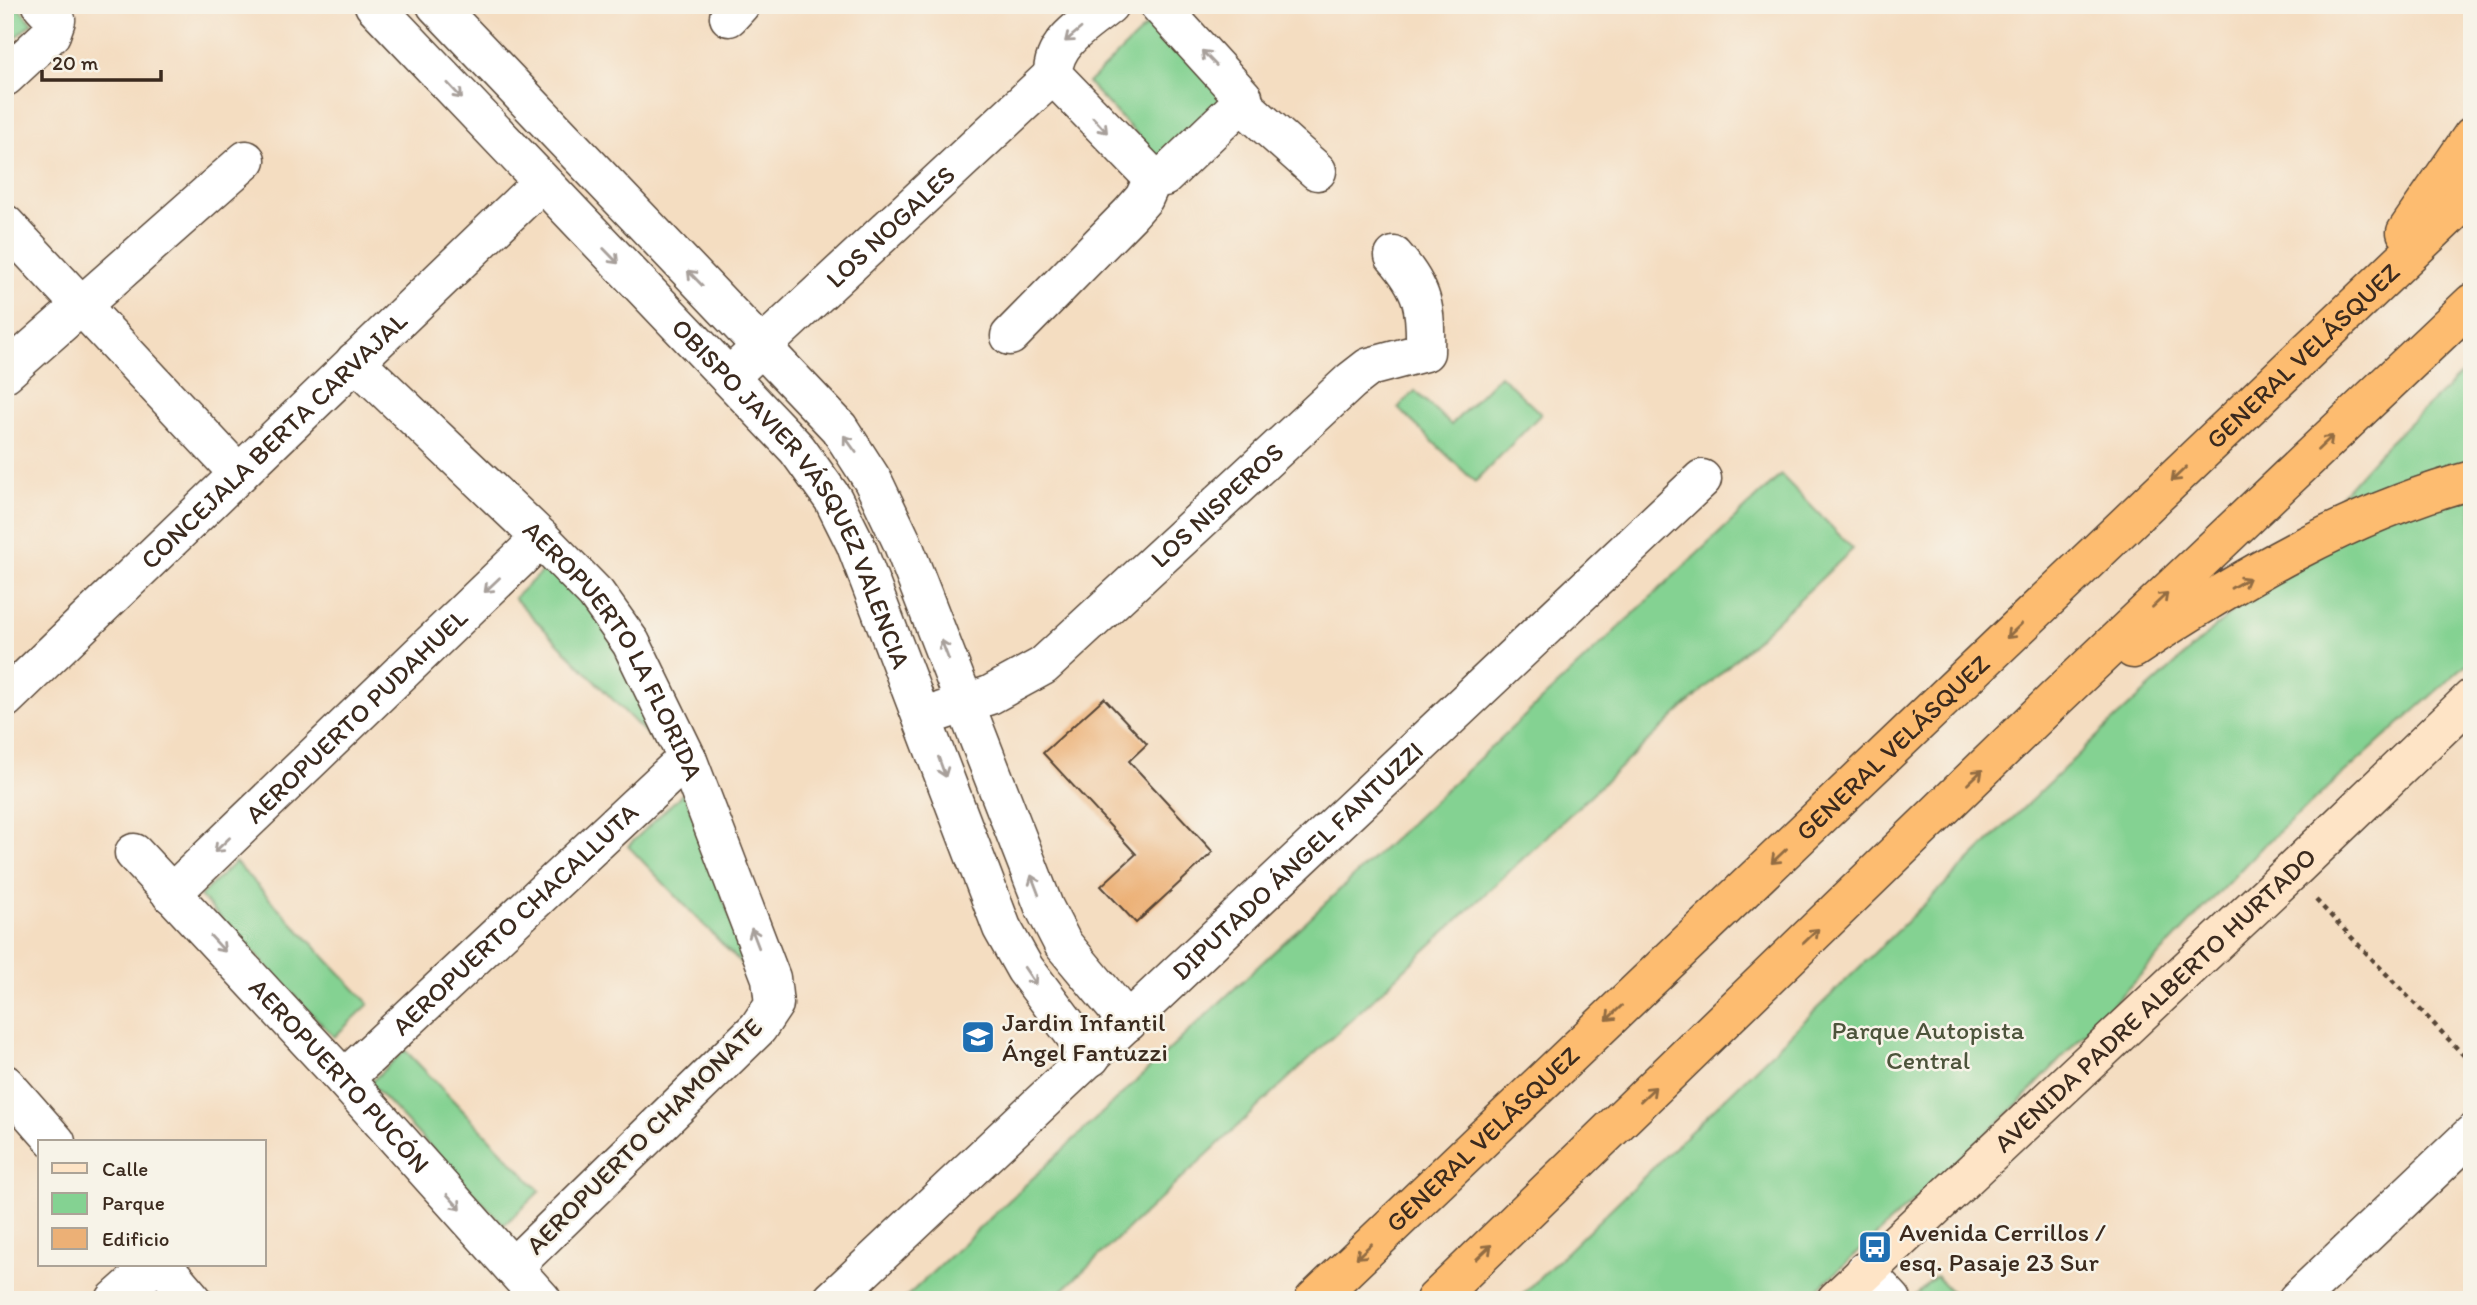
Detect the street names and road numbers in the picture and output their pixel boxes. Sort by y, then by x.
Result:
street label: LOS NOGALES [819,159,962,295]
street label: GENERAL VELÁSQUEZ [2199,256,2406,456]
street label: CONCEJALA BERTA CARVAJAL [134,305,414,576]
street label: OBISPO JAVIER VÁSQUEZ VALENCIA [665,312,918,674]
street label: LOS NISPEROS [1144,436,1290,574]
street label: AEROPUERTO LA FLORIDA [516,513,710,785]
street label: AEROPUERTO PUDAHUEL [238,602,474,830]
street label: GENERAL VELÁSQUEZ [1789,648,1996,847]
street label: DIPUTADO ÁNGEL FANTUZZI [1165,735,1430,987]
street label: AEROPUERTO CHACALLUTA [385,796,645,1042]
street label: AVENIDA PADRE ALBERTO HURTADO [1987,841,2323,1159]
street label: AEROPUERTO PUCÓN [242,971,437,1180]
street label: AEROPUERTO CHAMONATE [519,1011,769,1261]
street label: GENERAL VELÁSQUEZ [1379,1039,1586,1239]

